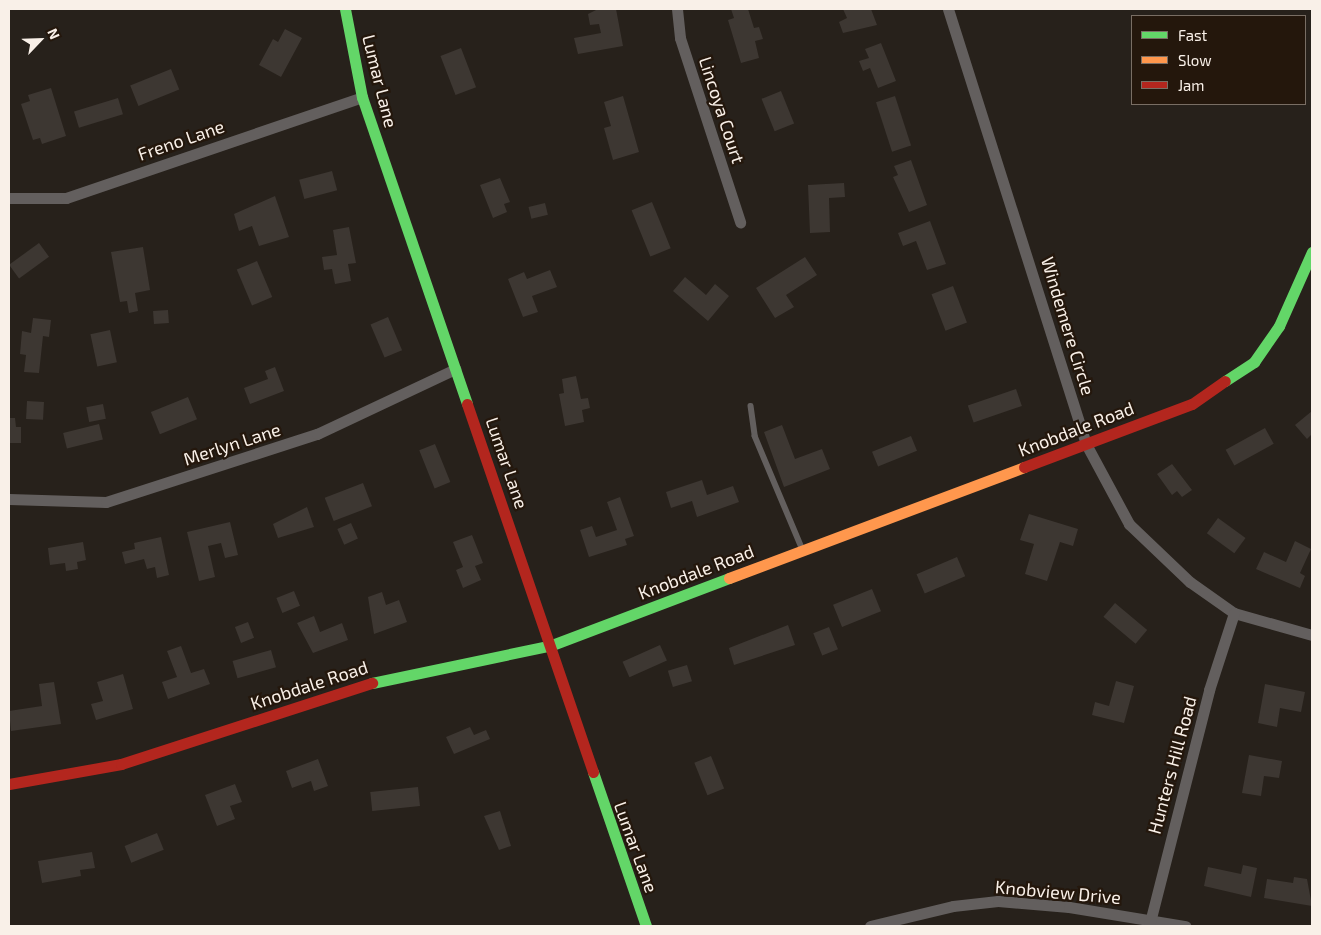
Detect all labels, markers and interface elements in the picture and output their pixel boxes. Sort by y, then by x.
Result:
north arrow [15,15,65,65]
legend [1131,15,1306,105]
text: N [44,26,64,42]
text: Fast [1178,26,1207,44]
street label: Lumar Lane [358,32,402,130]
text: Slow [1178,51,1212,69]
street label: Lincoya Court [695,54,749,166]
text: Jam [1178,76,1204,94]
street label: Freno Lane [135,115,227,165]
street label: Windemere Circle [1037,254,1099,398]
street label: Knobdale Road [1015,397,1137,461]
street label: Lumar Lane [481,414,533,512]
street label: Merlyn Lane [181,418,283,470]
street label: Knobdale Road [635,540,757,604]
street label: Knobdale Road [248,656,370,714]
street label: Hunters Hill Road [1143,693,1201,837]
street label: Lumar Lane [609,798,663,896]
street label: Knobview Drive [994,876,1122,908]

